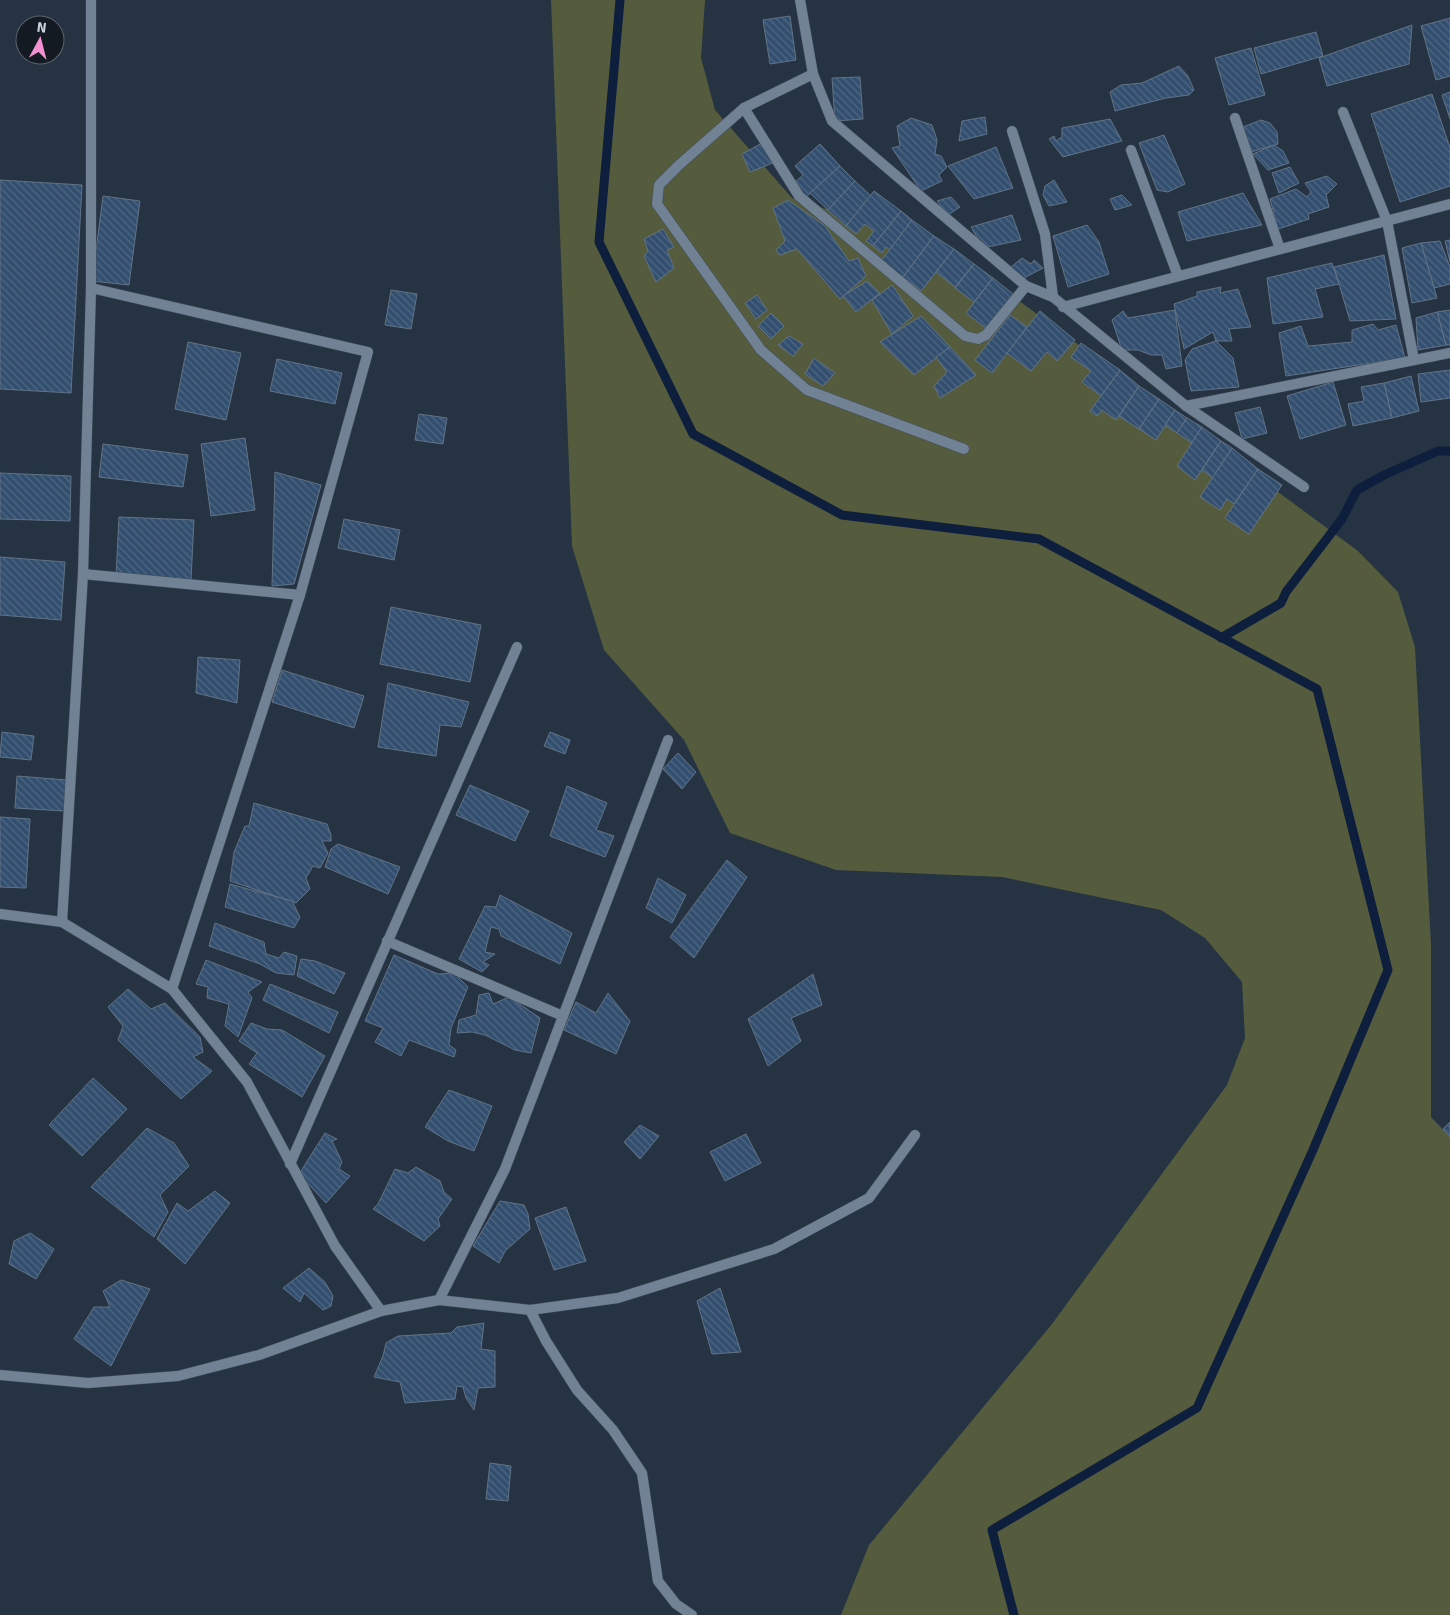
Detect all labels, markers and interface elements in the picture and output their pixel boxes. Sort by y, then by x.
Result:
north arrow [15,15,65,65]
text: N [36,19,47,37]

